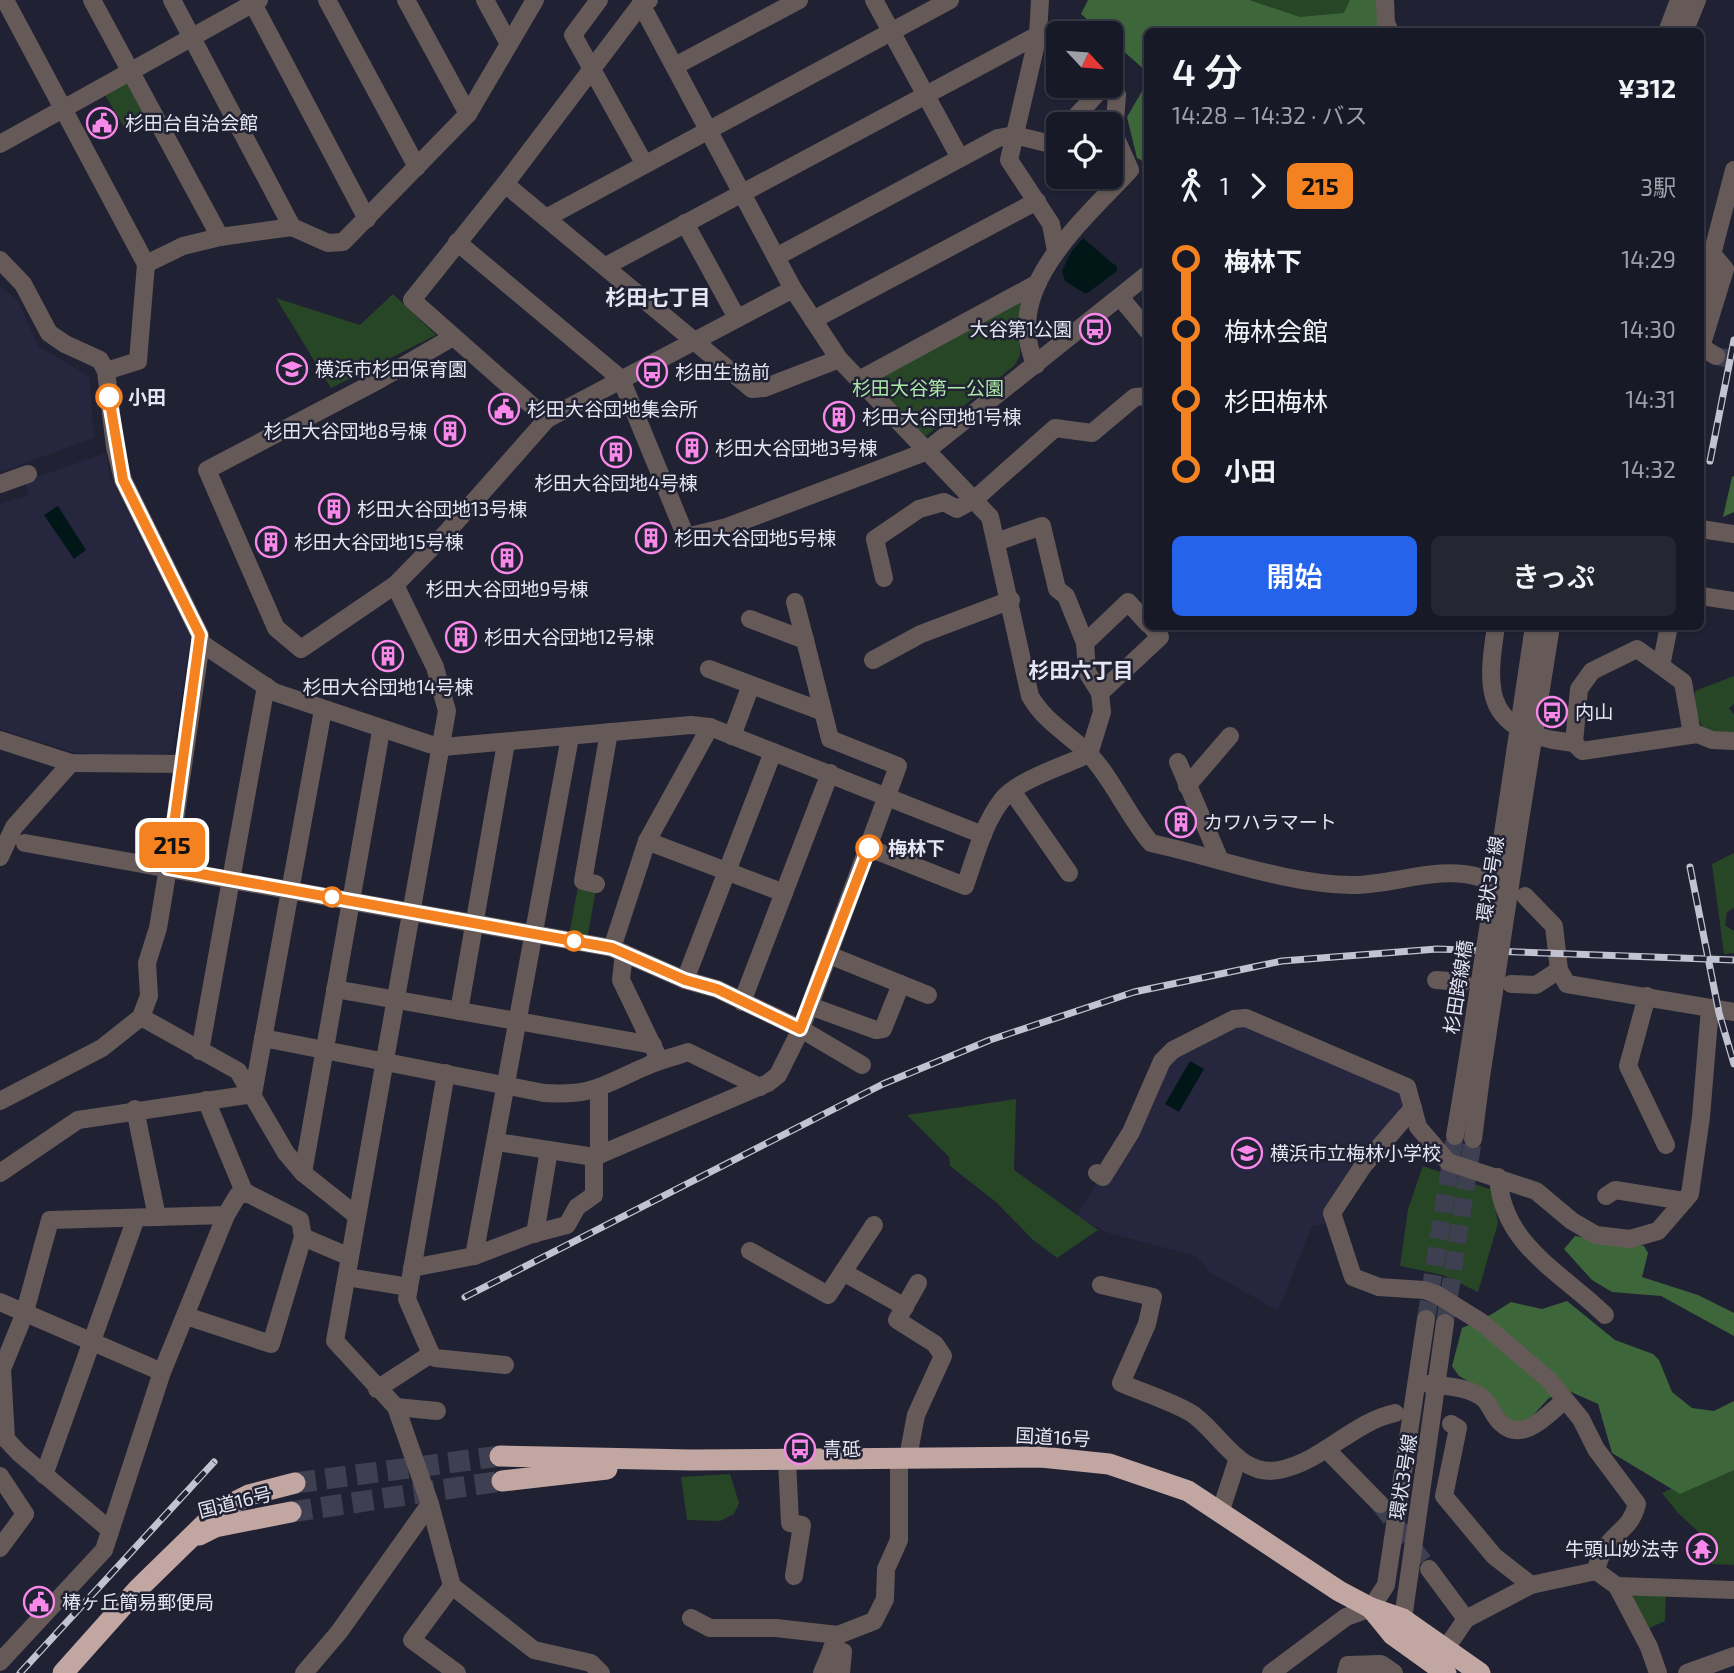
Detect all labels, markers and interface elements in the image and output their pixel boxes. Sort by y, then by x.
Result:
north arrow [1046,21,1124,98]
map controls [1046,21,1123,189]
text: 4 分 [1172,48,1242,94]
text: ¥312 [1618,72,1676,103]
text: 14:28 – 14:32 · バス [1172,101,1368,129]
public building icon: 杉田台自治会館 [85,106,119,140]
place label: 杉田台自治会館 [125,111,258,134]
button: locate [1046,112,1123,189]
icon: walk [1172,167,1210,205]
icon: forward [1239,167,1277,205]
text: 215 [1301,171,1339,200]
text: 1 [1220,172,1229,200]
text: 3駅 [1640,173,1676,201]
text: 梅林下 [1224,245,1302,276]
text: 14:29 [1621,245,1676,273]
district label: 杉田七丁目 [606,284,711,309]
bus stop icon: 大谷第1公園 [1078,312,1112,346]
text: 梅林会館 [1224,315,1328,346]
text: 14:30 [1621,315,1676,343]
place label: 大谷第1公園 [969,317,1072,340]
school or university icon: 横浜市杉田保育園 [275,352,309,386]
bus stop icon: 杉田生協前 [635,355,669,389]
place label: 横浜市杉田保育園 [315,357,467,380]
place label: 杉田生協前 [675,360,770,383]
park label: 杉田大谷第一公園 [852,376,1004,399]
marker: 小田 [96,384,122,410]
place label: 小田 [128,385,166,408]
text: 杉田梅林 [1224,385,1328,416]
text: 14:31 [1625,385,1676,413]
public building icon: 杉田大谷団地集会所 [487,392,521,426]
place label: 杉田大谷団地集会所 [527,397,698,420]
building icon: 杉田大谷団地1号棟 [822,400,856,434]
place label: 杉田大谷団地1号棟 [862,405,1022,428]
building icon: 杉田大谷団地8号棟 [433,414,467,448]
place label: 杉田大谷団地8号棟 [263,419,427,442]
building icon: 杉田大谷団地3号棟 [675,431,709,465]
building icon: 杉田大谷団地4号棟 [599,435,633,469]
place label: 杉田大谷団地3号棟 [715,436,878,459]
text: 小田 [1224,455,1276,486]
text: 14:32 [1622,455,1676,483]
place label: 杉田大谷団地4号棟 [534,471,698,494]
building icon: 杉田大谷団地13号棟 [317,492,351,526]
place label: 杉田大谷団地13号棟 [357,497,527,520]
building icon: 杉田大谷団地5号棟 [634,521,668,555]
building icon: 杉田大谷団地15号棟 [254,525,288,559]
place label: 杉田大谷団地5号棟 [674,526,836,549]
place label: 杉田大谷団地15号棟 [294,530,464,553]
button: 開始 [1172,536,1417,616]
button: きっぷ [1431,536,1676,616]
building icon: 杉田大谷団地9号棟 [490,541,524,575]
place label: 杉田大谷団地9号棟 [426,577,588,600]
building icon: 杉田大谷団地12号棟 [444,620,478,654]
place label: 杉田大谷団地12号棟 [484,625,654,648]
building icon: 杉田大谷団地14号棟 [371,639,405,673]
district label: 杉田六丁目 [1029,657,1134,682]
place label: 杉田大谷団地14号棟 [302,675,474,698]
bus stop icon: 内山 [1535,695,1569,729]
place label: 内山 [1575,700,1613,723]
building icon: カワハラマート [1164,805,1198,839]
place label: カワハラマート [1204,810,1337,833]
line badge: 215 [132,822,212,868]
text: 215 [153,830,191,859]
street label: 環状3号線 [1471,834,1508,923]
marker: 梅林下 [856,835,882,861]
place label: 梅林下 [888,836,945,859]
unlabelled marker [322,887,342,907]
unlabelled marker [564,931,584,951]
street label: 杉田跨線橋 [1439,938,1476,1036]
school or university icon: 横浜市立梅林小学校 [1230,1136,1264,1170]
place label: 横浜市立梅林小学校 [1270,1141,1441,1164]
street label: 国道16号 [1015,1423,1091,1450]
bus stop icon: 青砥 [783,1432,817,1466]
street label: 環状3号線 [1384,1432,1421,1521]
place label: 青砥 [823,1437,861,1460]
street label: 国道16号 [195,1481,274,1522]
temple icon: 牛頭山妙法寺 [1685,1532,1719,1566]
place label: 牛頭山妙法寺 [1565,1537,1679,1560]
public building icon: 椿ヶ丘簡易郵便局 [22,1585,56,1619]
place label: 椿ヶ丘簡易郵便局 [62,1590,214,1613]

